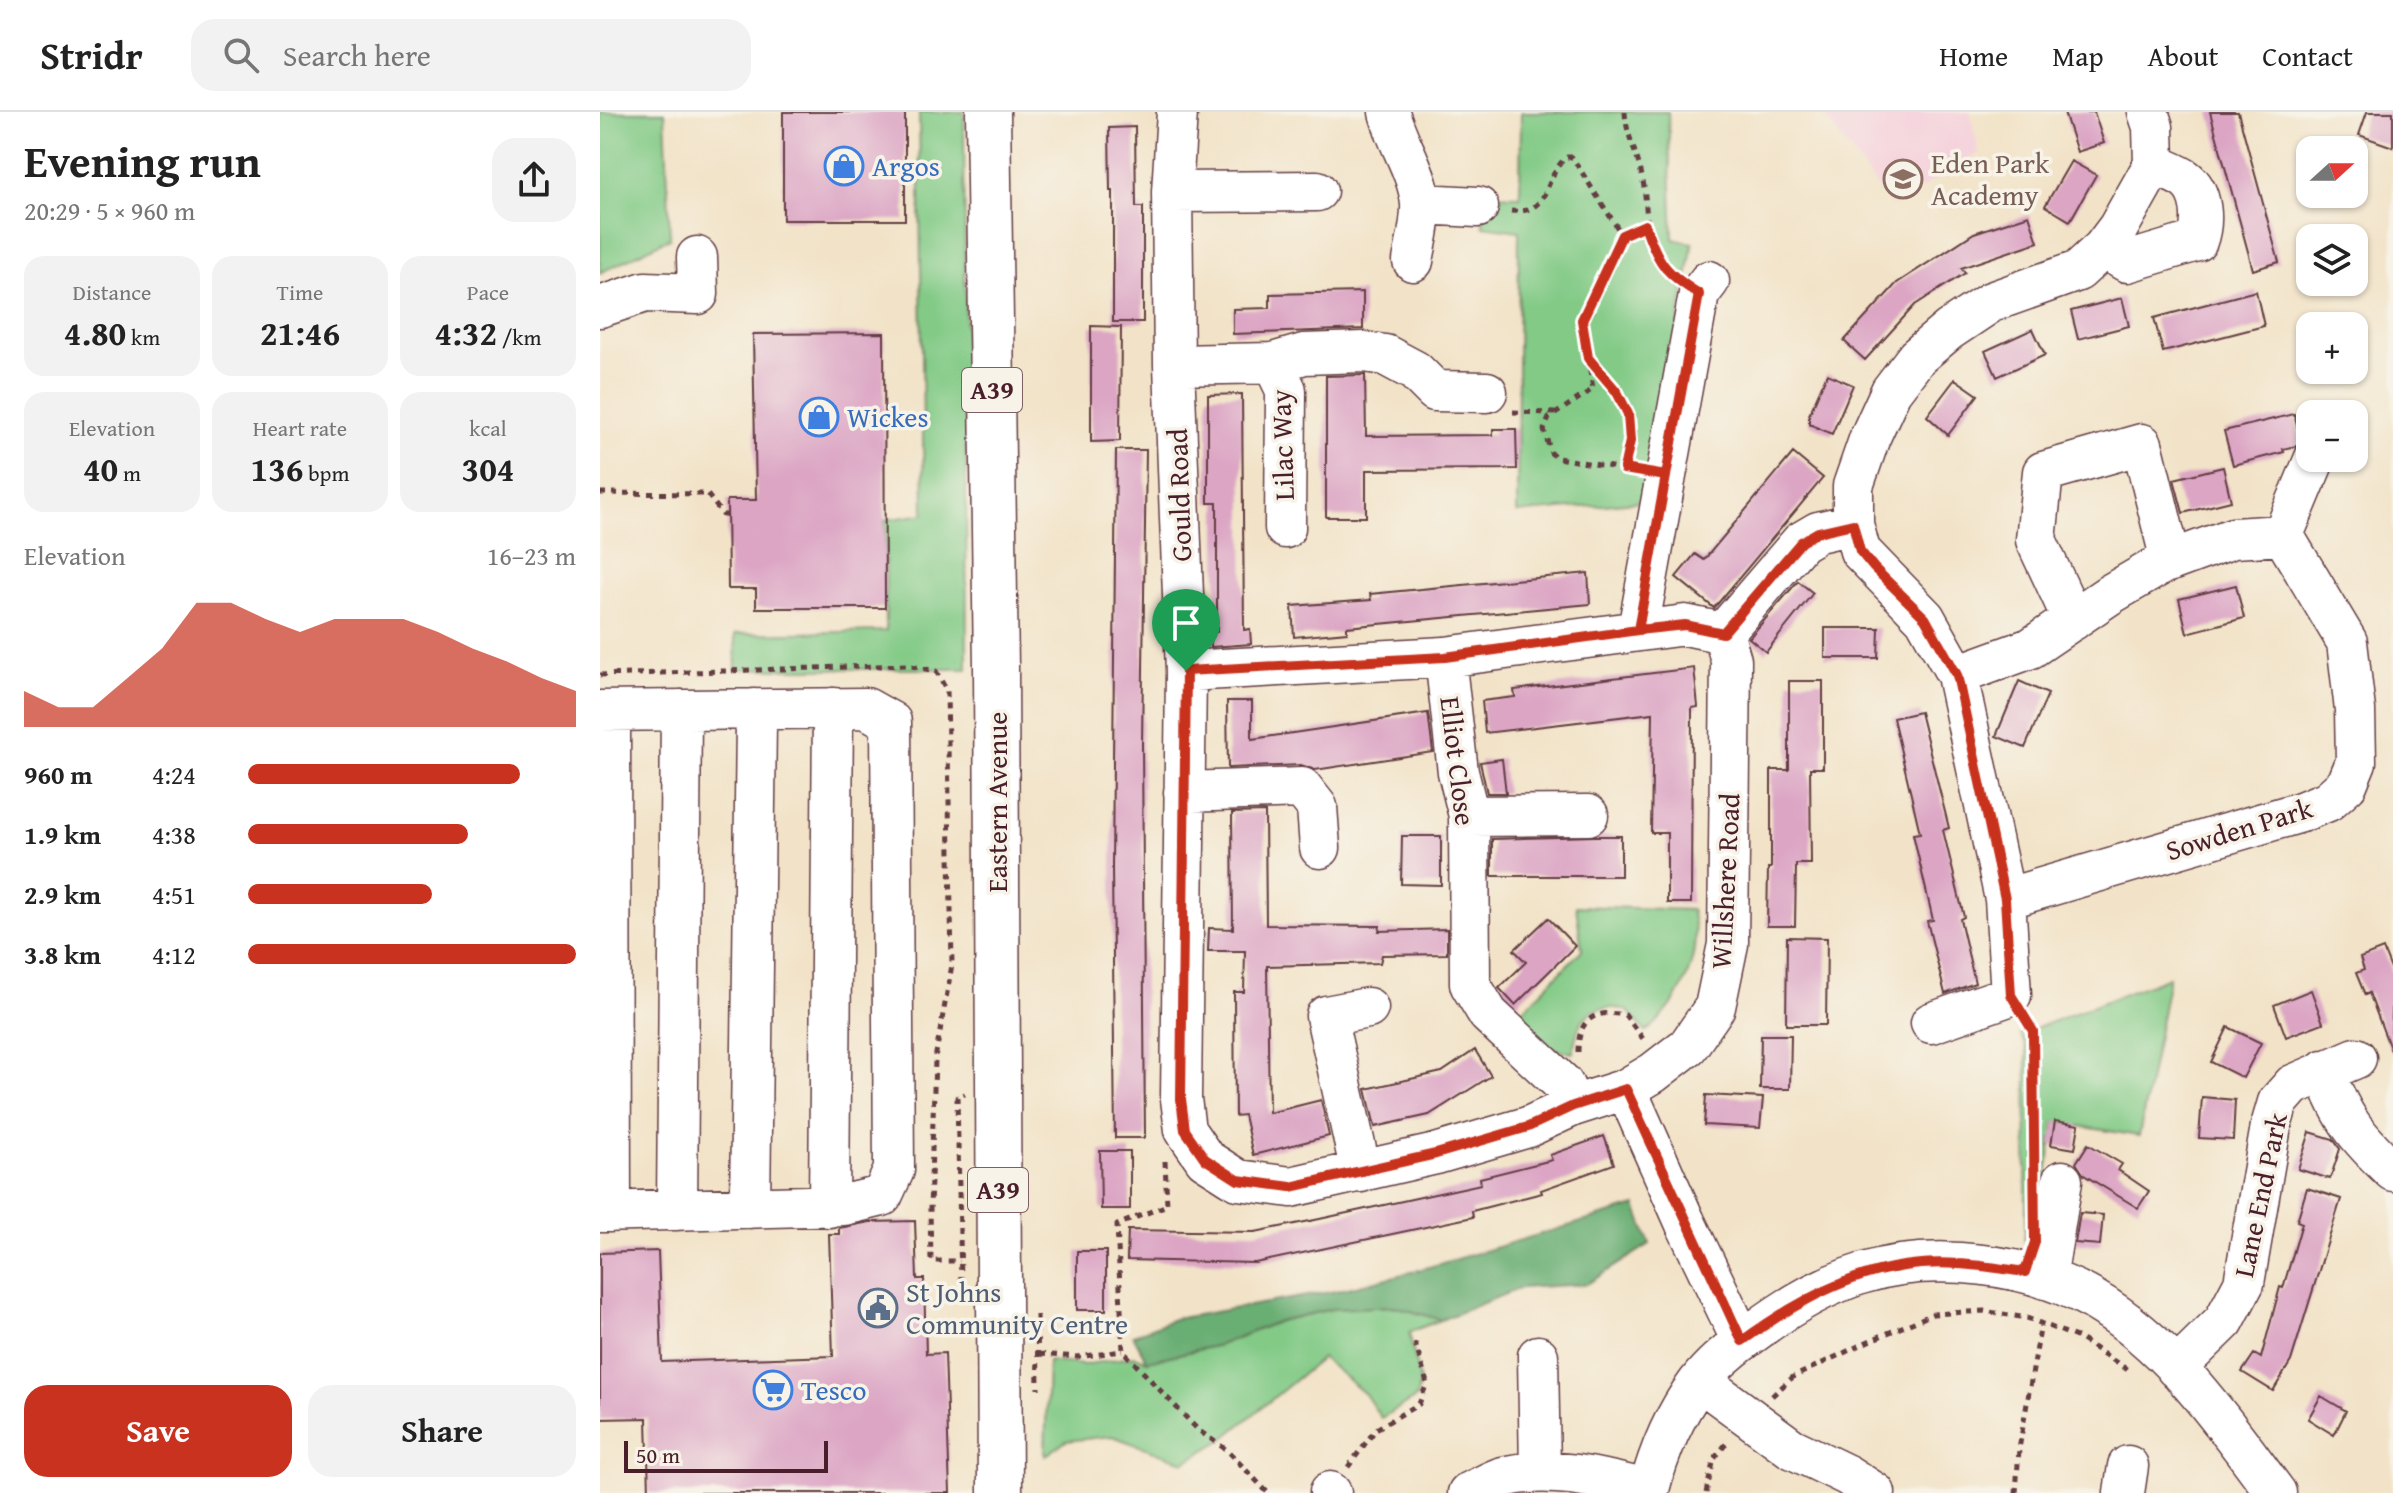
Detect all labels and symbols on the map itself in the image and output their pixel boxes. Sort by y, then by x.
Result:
north arrow [2296,136,2368,208]
place label: Eden Park Academy [1931,142,2050,215]
shop icon: Argos [823,145,865,187]
place label: Argos [872,145,940,186]
school or university icon: Eden Park Academy [1882,158,1924,200]
road number: A39 [962,368,1022,412]
street label: Lilac Way [1259,389,1304,501]
shop icon: Wickes [798,396,840,438]
place label: Wickes [847,396,929,437]
street label: Gould Road [1156,428,1201,562]
pin [1152,589,1220,671]
street label: Elliot Close [1430,694,1487,828]
street label: Eastern Avenue [976,711,1017,893]
street label: Sowden Park [2160,787,2318,870]
street label: Willshere Road [1699,792,1750,970]
street label: Lane End Park [2222,1108,2297,1281]
road number: A39 [968,1168,1028,1212]
place label: St Johns Community Centre [906,1271,1128,1344]
public building icon: St Johns Community Centre [857,1287,899,1329]
supermarket icon: Tesco [752,1369,794,1411]
place label: Tesco [801,1369,867,1410]
scale bar [624,1437,828,1473]

